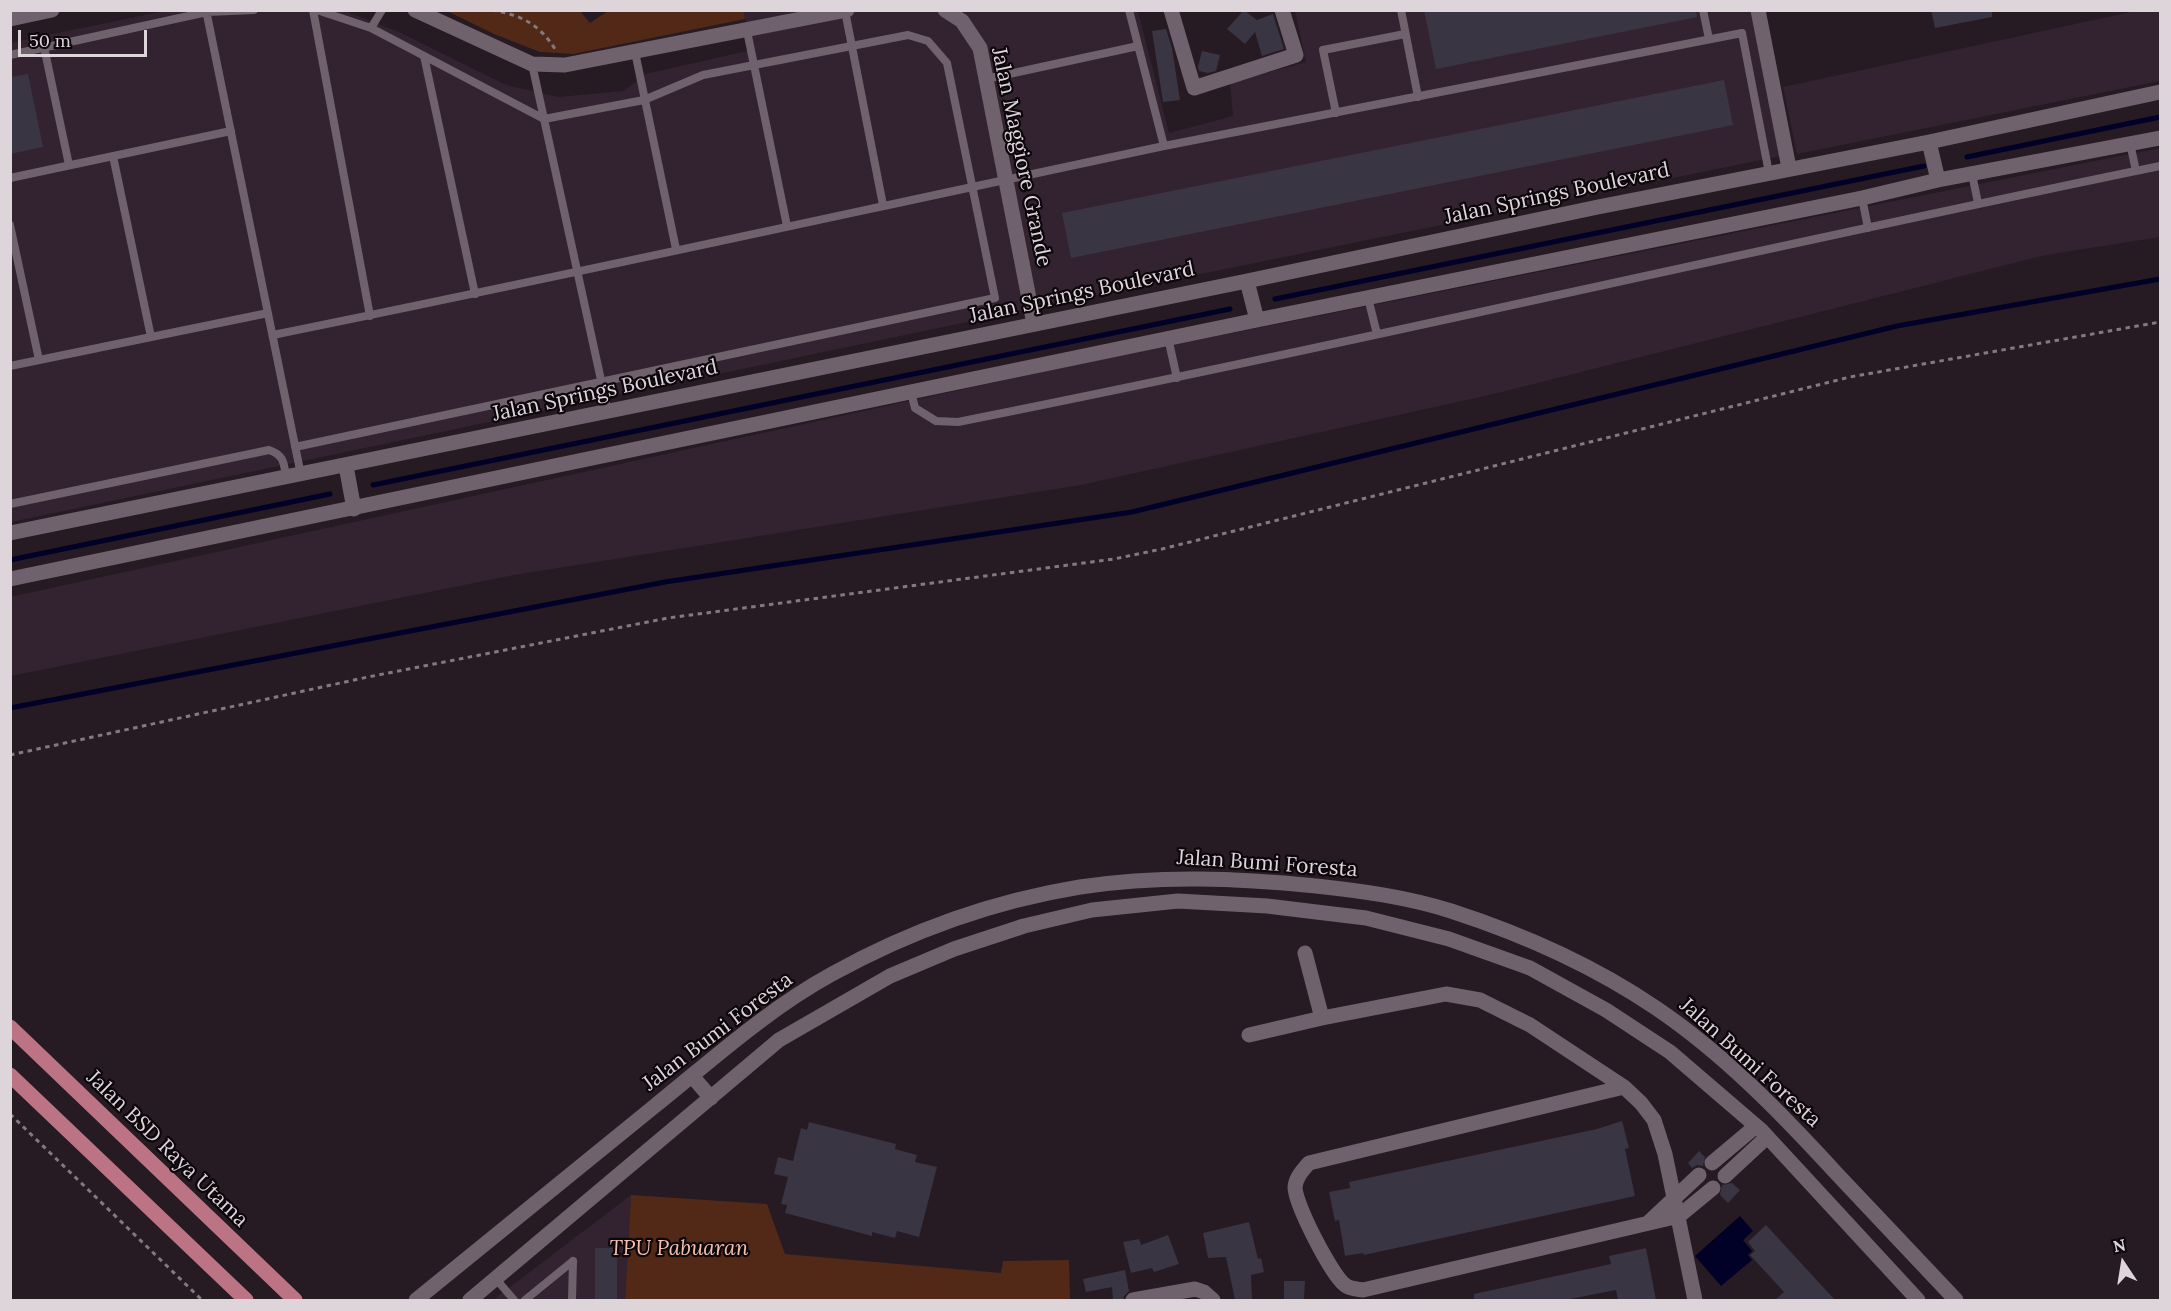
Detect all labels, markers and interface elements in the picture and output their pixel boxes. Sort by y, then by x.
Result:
scale bar [21,18,150,56]
text: 50 m [29,29,71,52]
street label: Jalan Maggiore Grande [985,45,1057,269]
street label: Jalan Springs Boulevard [1442,158,1672,230]
street label: Jalan Springs Boulevard [967,257,1197,329]
street label: Jalan Springs Boulevard [490,355,720,427]
street label: Jalan Bumi Foresta [1176,845,1358,883]
street label: Jalan Bumi Foresta [638,967,798,1097]
street label: Jalan Bumi Foresta [1674,993,1826,1133]
street label: Jalan BSD Raya Utama [81,1065,253,1233]
north arrow [2093,1233,2153,1293]
text: N [2111,1234,2127,1256]
park label: TPU Pabuaran [609,1236,749,1262]

